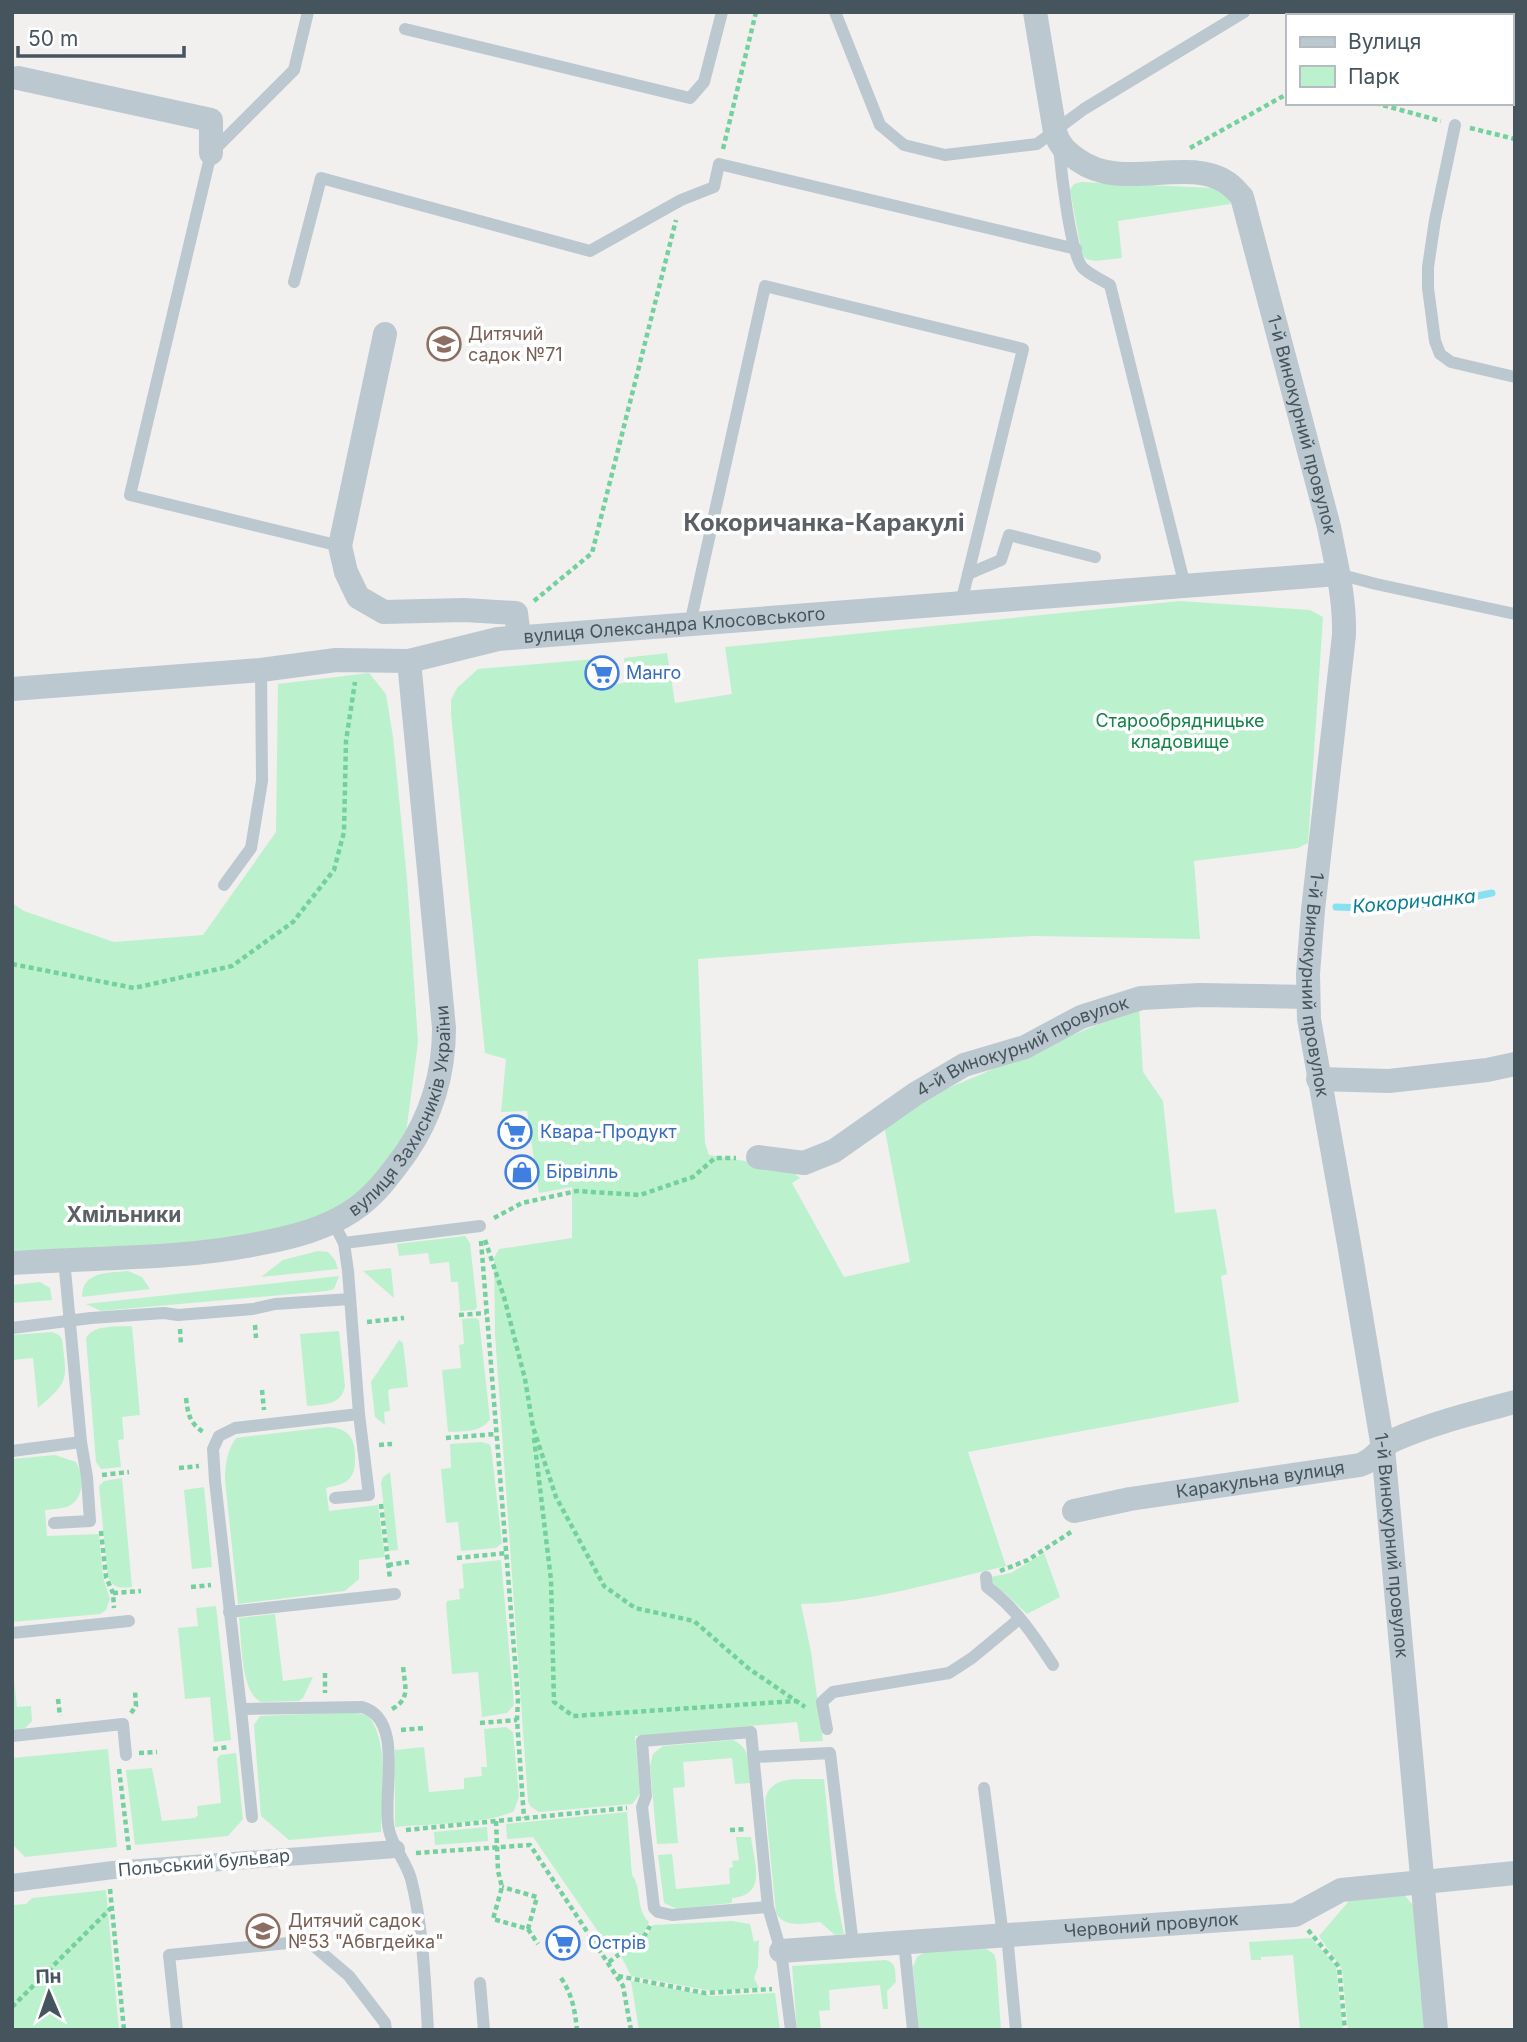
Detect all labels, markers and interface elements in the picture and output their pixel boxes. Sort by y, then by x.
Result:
scale bar [18,14,184,58]
legend [1286,14,1513,105]
text: 50 m [28,26,78,51]
text: Вулиця [1348,29,1421,54]
text: Парк [1348,64,1400,89]
street label: 1-й Винокурний провулок [1264,313,1341,536]
place label: Дитячий садок №71 [468,323,563,365]
school or university icon: Дитячий садок №71 [425,325,463,363]
district label: Кокоричанка-Каракулі [684,508,964,537]
street label: вулиця Олександра Клосовського [523,603,826,647]
supermarket icon: Манго [583,654,621,692]
place label: Манго [626,662,681,683]
park label: Старообрядницьке кладовище [1095,710,1265,752]
street label: 1-й Винокурний провулок [1298,871,1334,1099]
water label: Кокоричанка [1352,885,1477,918]
street label: 4-й Винокурний провулок [912,992,1131,1101]
street label: вулиця Захисників України [344,1004,454,1220]
supermarket icon: Квара-Продукт [496,1113,534,1151]
place label: Квара-Продукт [540,1121,677,1142]
shop icon: Бірвілль [503,1153,541,1191]
place label: Бірвілль [546,1161,618,1182]
district label: Хмільники [67,1202,181,1227]
street label: 1-й Винокурний провулок [1371,1431,1413,1659]
street label: Каракульна вулиця [1175,1456,1346,1502]
street label: Польський бульвар [117,1845,291,1880]
street label: Червоний провулок [1063,1908,1239,1941]
place label: Дитячий садок №53 "Абвгдейка" [288,1910,444,1952]
school or university icon: Дитячий садок №53 "Абвгдейка" [244,1912,282,1950]
supermarket icon: Острів [544,1924,582,1962]
place label: Острів [588,1932,646,1953]
north arrow [14,1958,84,2028]
text: Пн [35,1965,62,1988]

